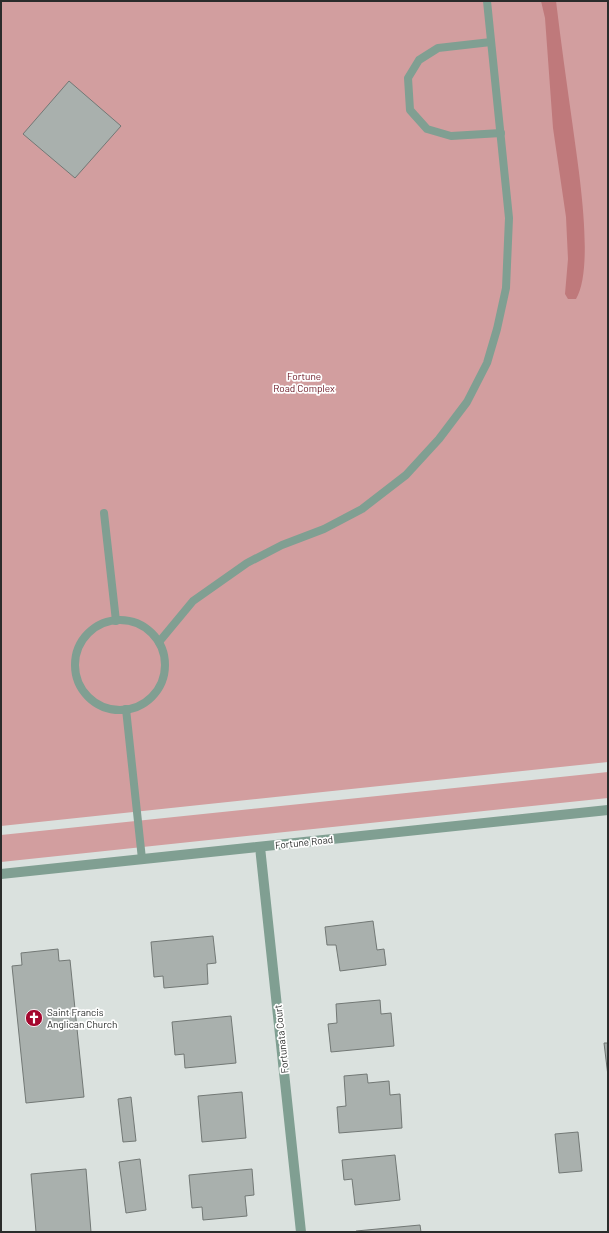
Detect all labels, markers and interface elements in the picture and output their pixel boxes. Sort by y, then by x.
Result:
park label: Fortune Road Complex [273,370,335,394]
street label: Fortune Road [274,833,334,851]
street label: Fortunata Court [271,1004,291,1074]
place label: Saint Francis Anglican Church [47,1006,117,1030]
church icon: Saint Francis Anglican Church [24,1008,44,1028]

